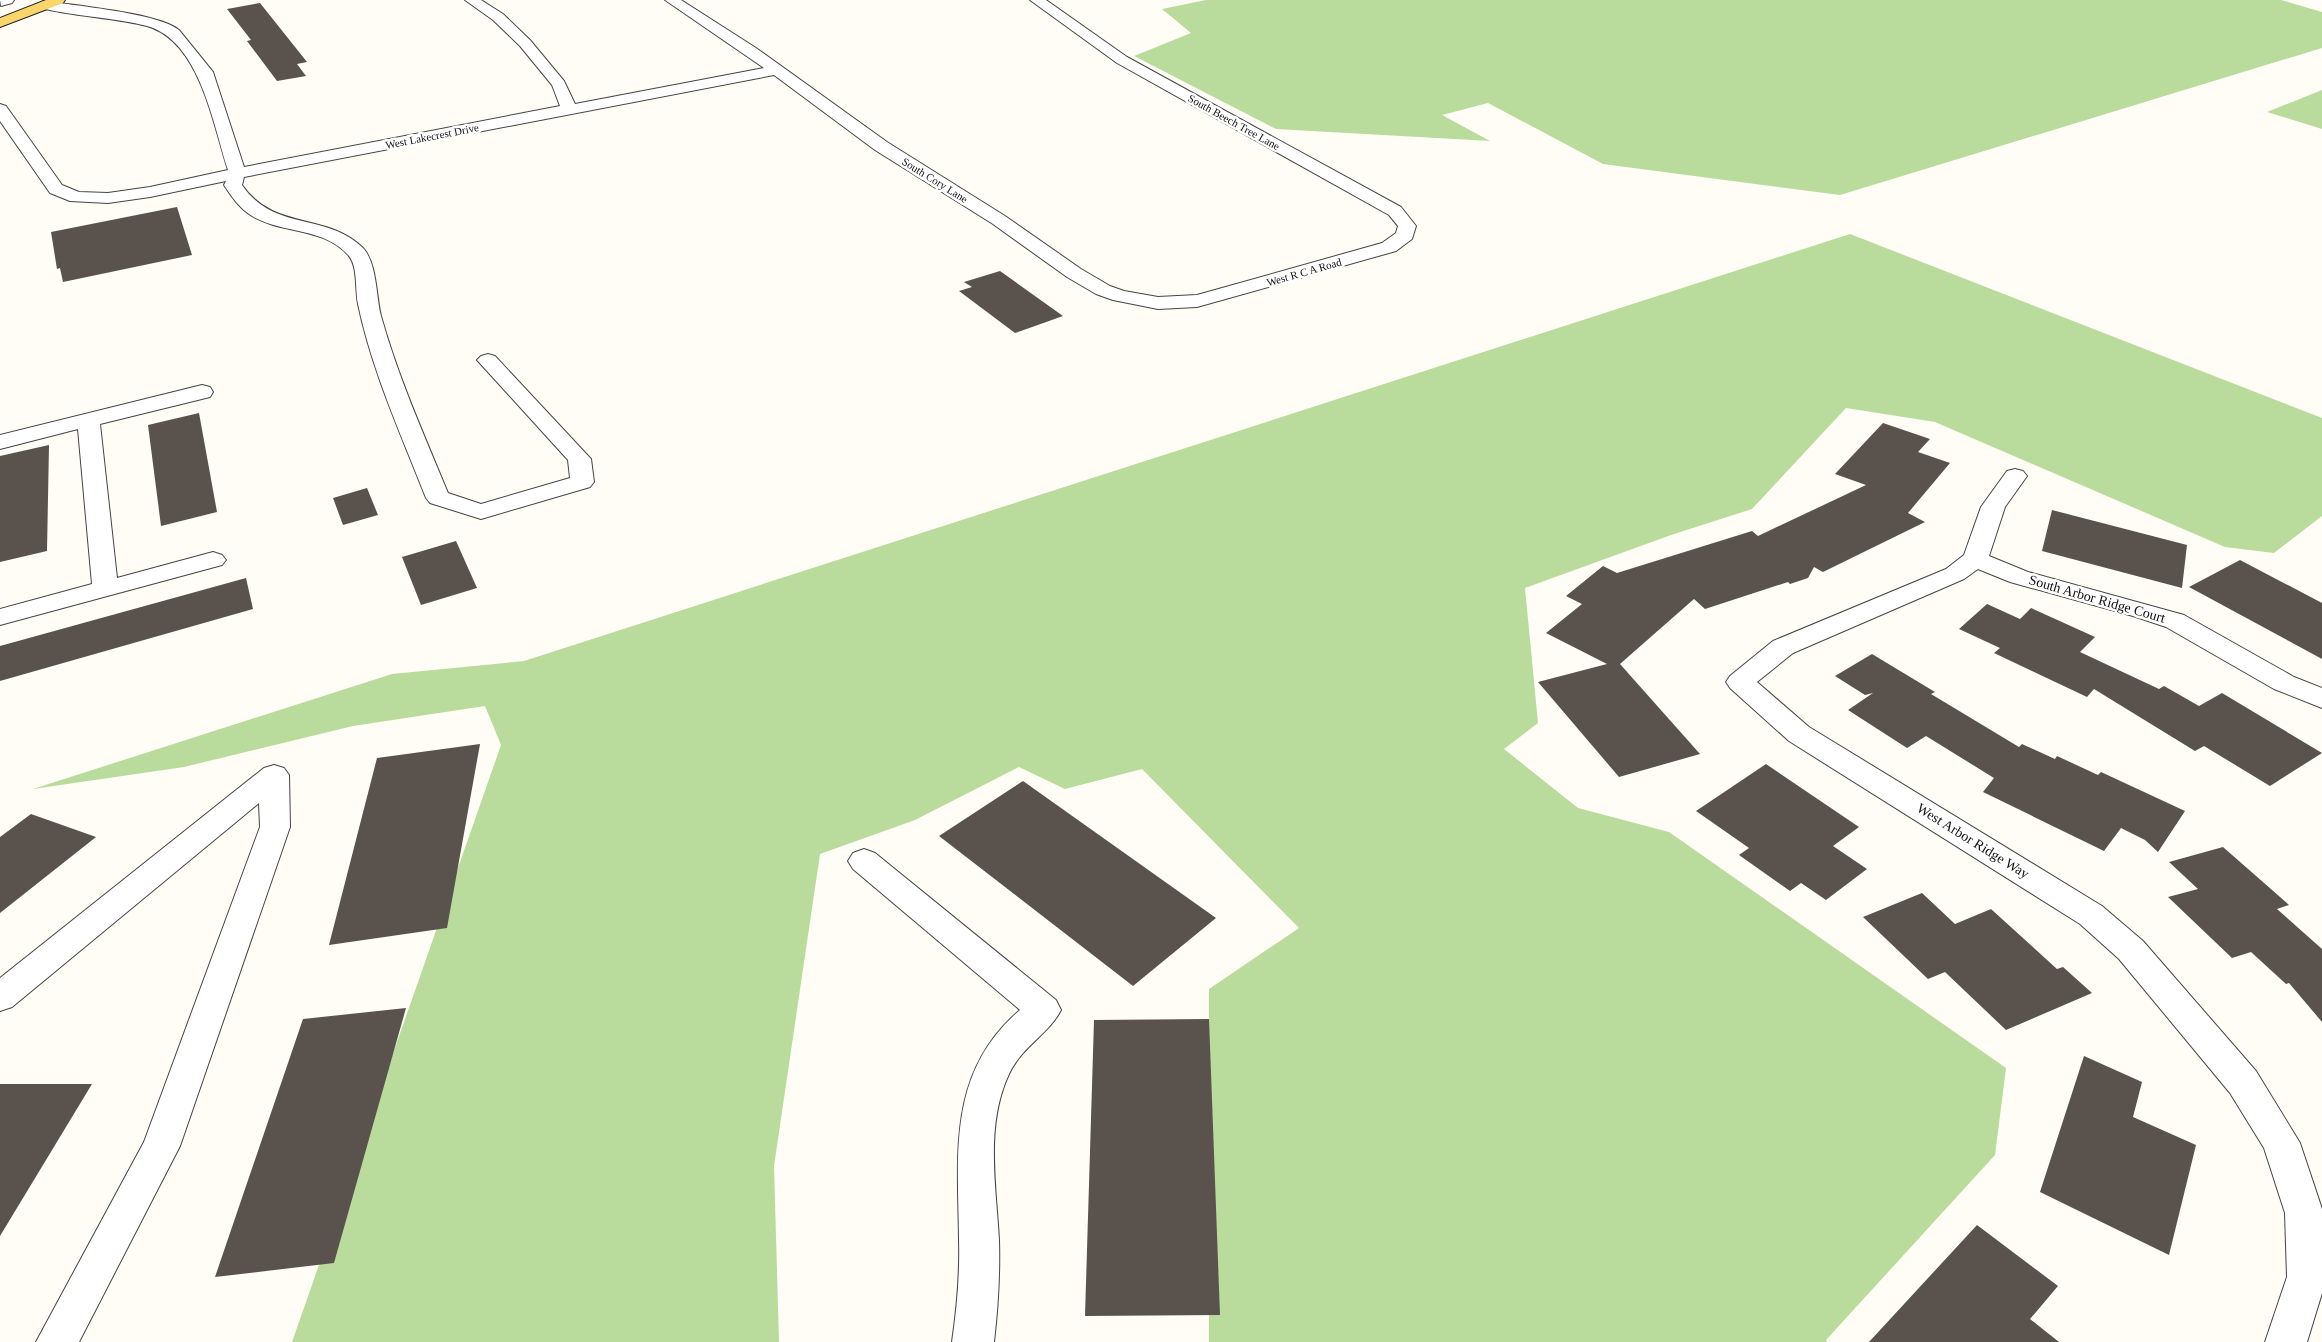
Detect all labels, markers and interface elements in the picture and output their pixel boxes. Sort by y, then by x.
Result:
street label: South Beech Tree Lane [1186,92,1282,152]
street label: West Lakecrest Drive [384,121,480,151]
street label: South Cory Lane [900,155,970,205]
street label: West R C A Road [1265,255,1343,288]
street label: South Arbor Ridge Court [2027,572,2167,626]
street label: West Arbor Ridge Way [1914,800,2032,882]

